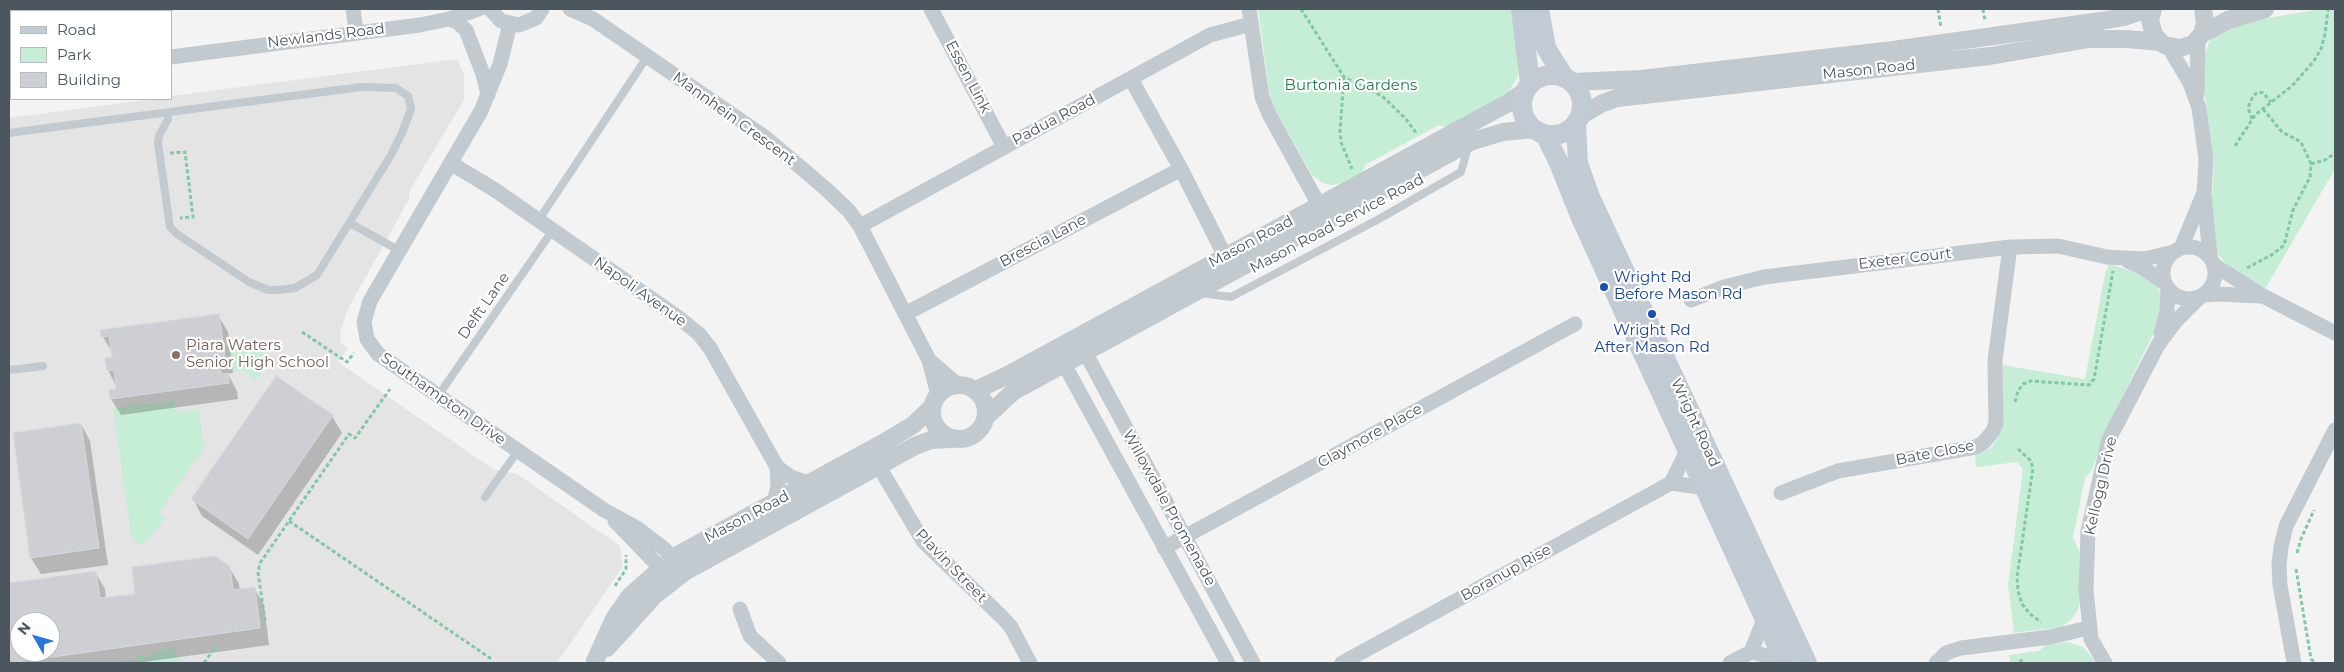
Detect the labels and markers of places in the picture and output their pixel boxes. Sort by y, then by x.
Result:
place label: Wright Rd Before Mason Rd [1614,269,1743,304]
marker: Wright Rd Before Mason Rd [1598,281,1610,293]
marker: Wright Rd After Mason Rd [1646,308,1658,320]
place label: Wright Rd After Mason Rd [1594,322,1710,357]
place label: Piara Waters Senior High School [186,337,329,372]
marker: Piara Waters Senior High School [170,349,182,361]

